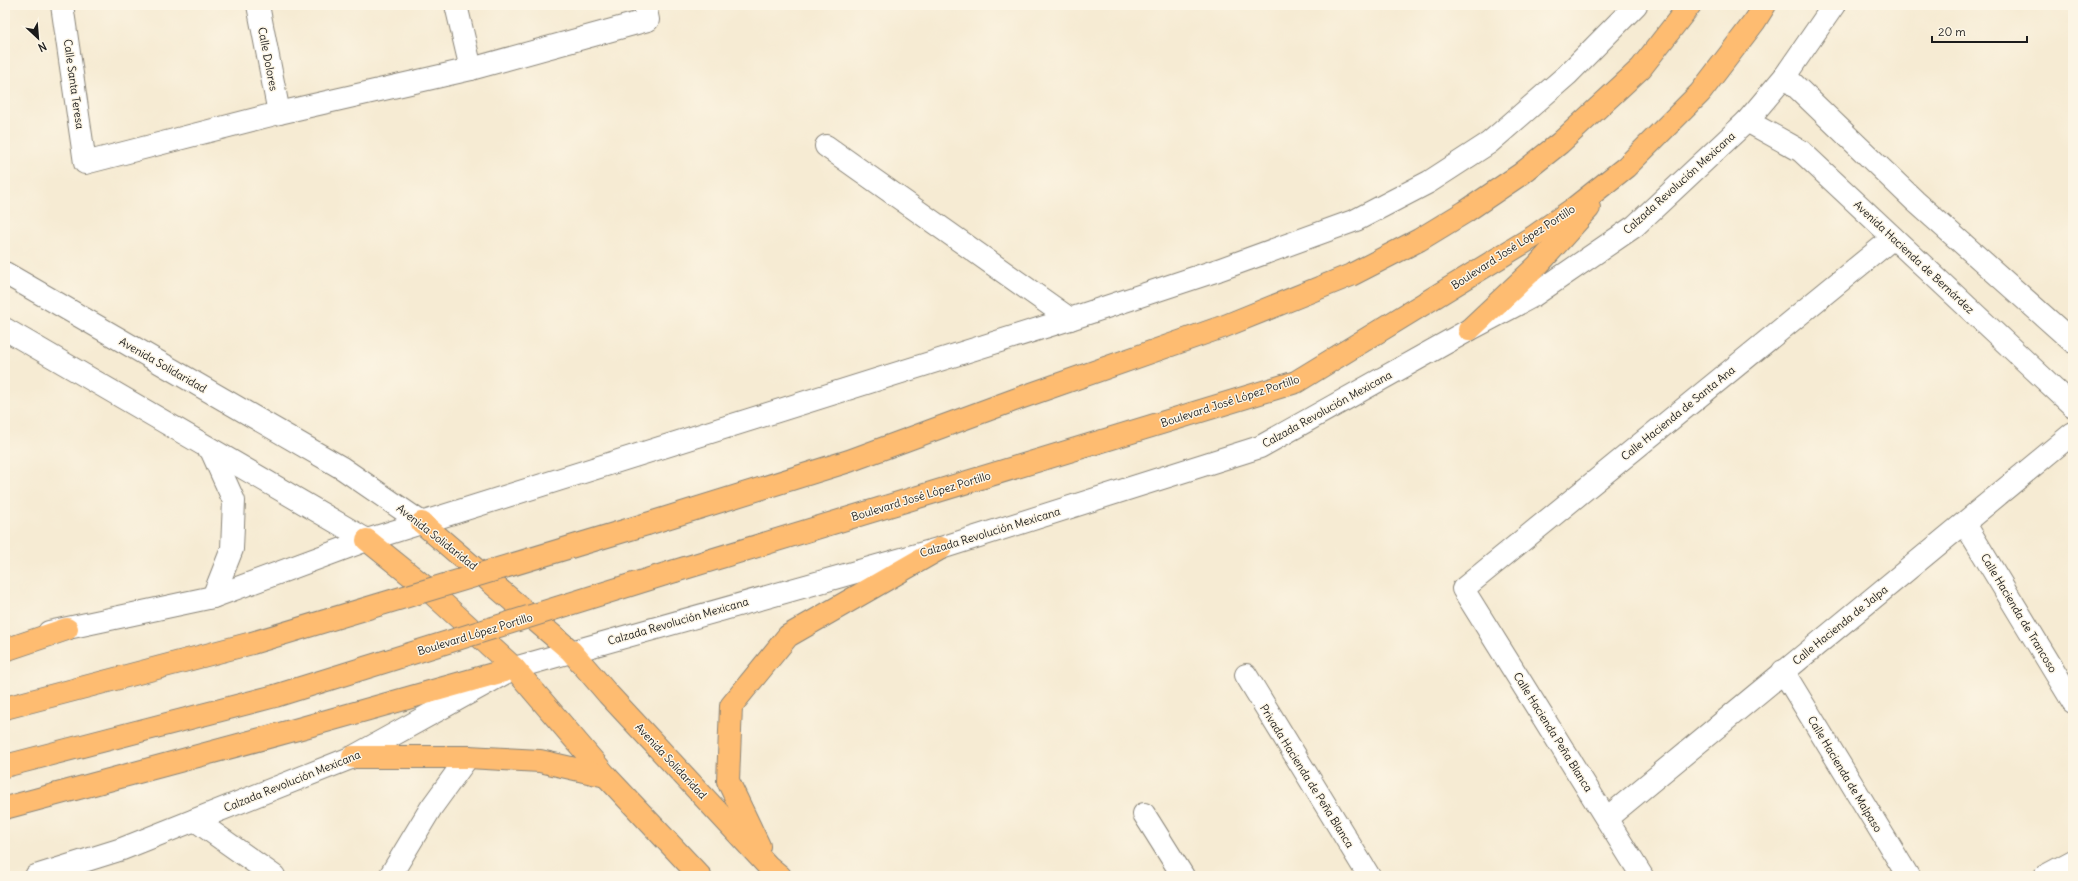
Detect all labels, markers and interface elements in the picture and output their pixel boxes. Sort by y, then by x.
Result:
north arrow [18,18,58,58]
scale bar [1932,18,2027,44]
text: 20 m [1938,24,1966,39]
street label: Calle Dolores [255,26,281,92]
street label: Calle Santa Teresa [61,38,87,130]
text: N [36,39,49,55]
street label: Calzada Revolución Mexicana [1620,129,1738,237]
street label: Avenida Hacienda de Bernárdez [1851,197,1977,317]
street label: Boulevard José López Portillo [1448,202,1578,292]
street label: Avenida Solidaridad [117,334,210,396]
street label: Calle Hacienda de Santa Ana [1618,363,1738,463]
street label: Calzada Revolución Mexicana [1260,367,1394,451]
street label: Boulevard José López Portillo [1159,372,1301,430]
street label: Boulevard José López Portillo [850,468,992,524]
street label: Avenida Solidaridad [394,501,481,573]
street label: Calzada Revolución Mexicana [918,504,1062,560]
street label: Calle Hacienda de Trancoso [1978,551,2060,675]
street label: Calle Hacienda de Jalpa [1790,582,1890,668]
street label: Calzada Revolución Mexicana [606,594,750,648]
street label: Boulevard López Portillo [416,610,534,658]
street label: Calle Hacienda Peña Blanca [1510,670,1596,794]
street label: Privada Hacienda de Peña Blanca [1257,702,1357,850]
street label: Calle Hacienda de Malpaso [1805,713,1885,835]
street label: Avenida Solidaridad [632,720,710,802]
street label: Calzada Revolución Mexicana [222,747,362,815]

